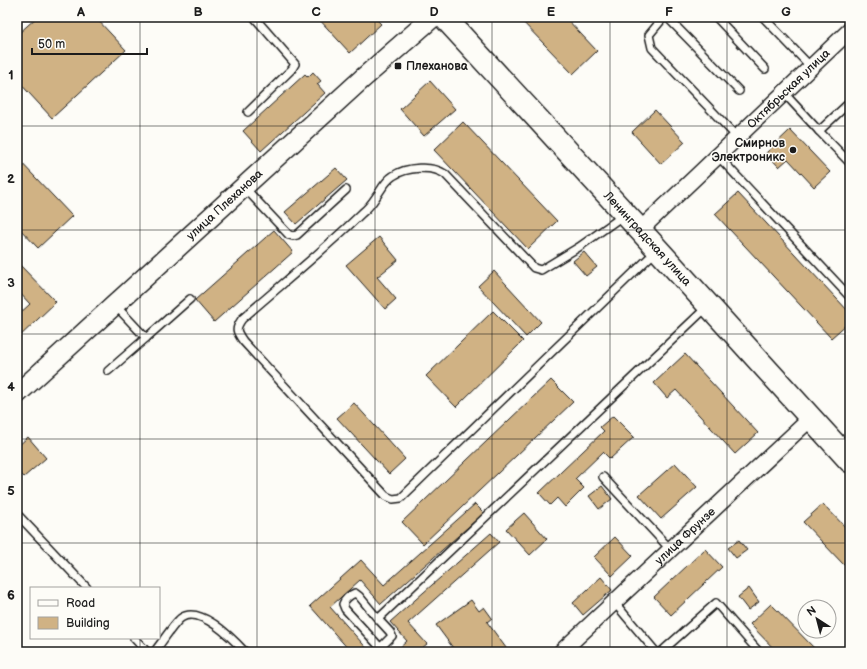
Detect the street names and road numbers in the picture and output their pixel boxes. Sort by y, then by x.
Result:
street label: Октябрьская улица [744,46,833,132]
street label: улица Плеханова [183,166,266,243]
street label: Ленинградская улица [600,187,695,289]
street label: улица Фрунзе [652,504,719,568]

